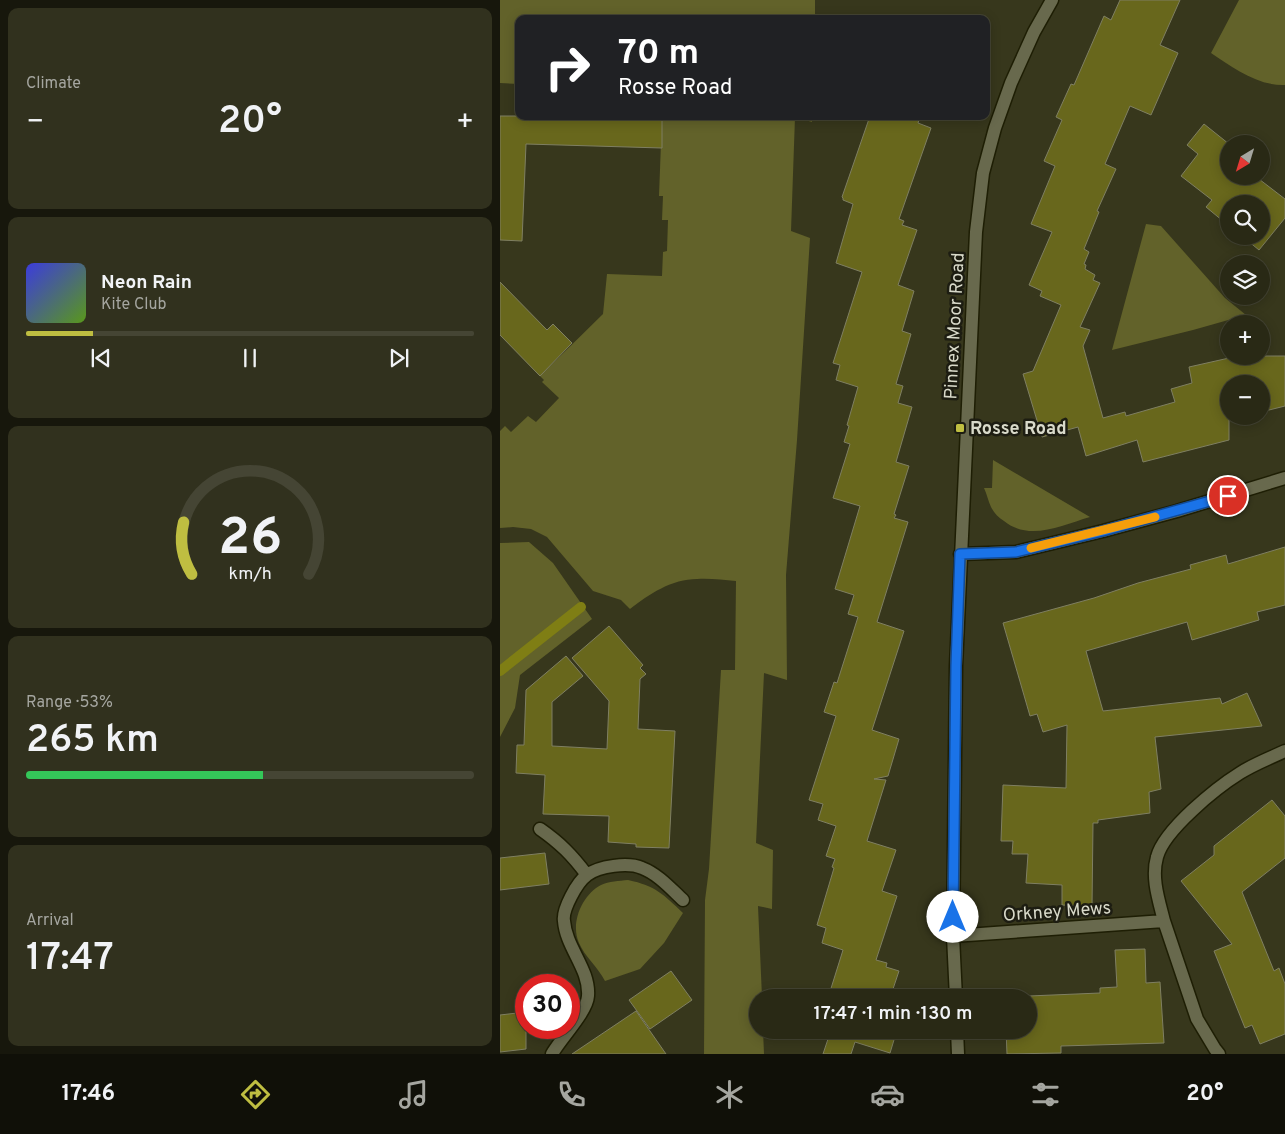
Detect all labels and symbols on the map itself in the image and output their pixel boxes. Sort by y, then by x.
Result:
north arrow [1220,135,1270,185]
street label: Pinnex Moor Road [940,252,971,400]
place label: Rosse Road [970,418,1067,441]
marker: Rosse Road [954,422,966,434]
pin [1207,475,1249,517]
position arrow [926,890,978,942]
street label: Orkney Mews [1002,897,1112,928]
speed limit sign: 30 [515,974,580,1039]

